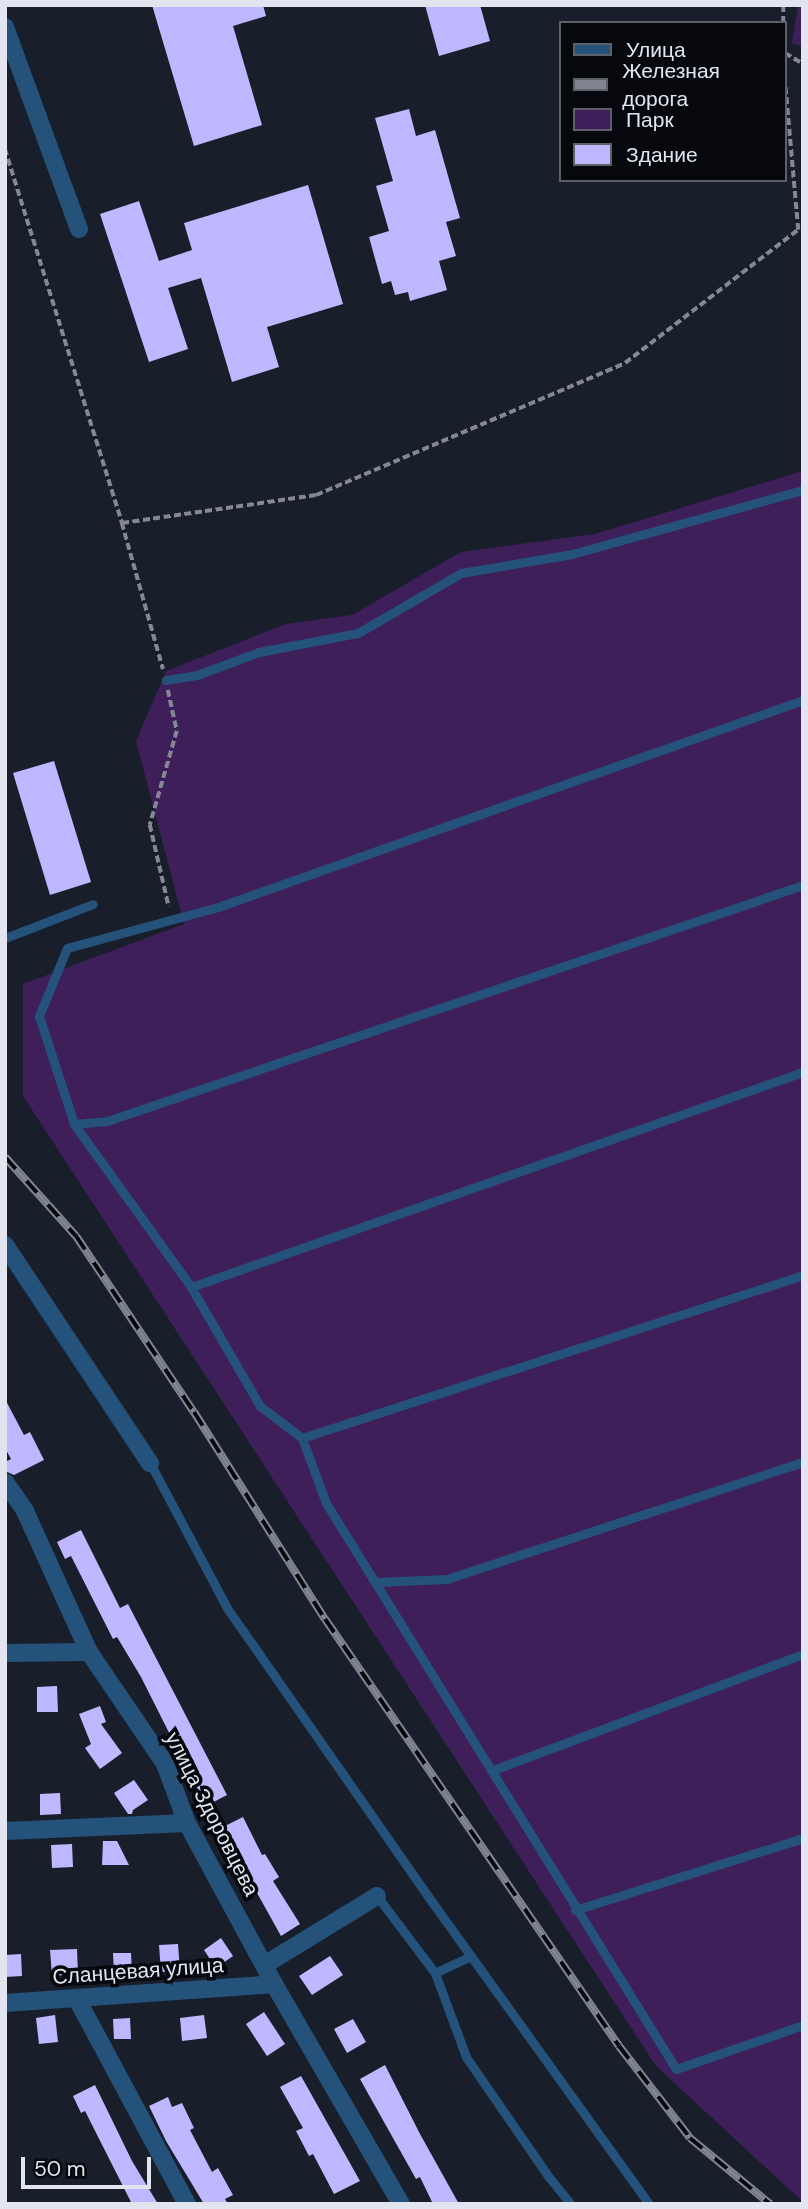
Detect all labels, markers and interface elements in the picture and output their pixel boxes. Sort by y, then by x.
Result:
legend [560,21,787,182]
text: Улица [626,36,686,64]
text: Железная дорога [622,57,720,113]
text: Парк [626,106,674,134]
text: Здание [626,141,698,169]
street label: улица Здоровцева [160,1728,264,1900]
street label: Сланцевая улица [52,1952,224,1990]
scale bar [24,2142,154,2186]
text: 50 m [34,2155,85,2183]

